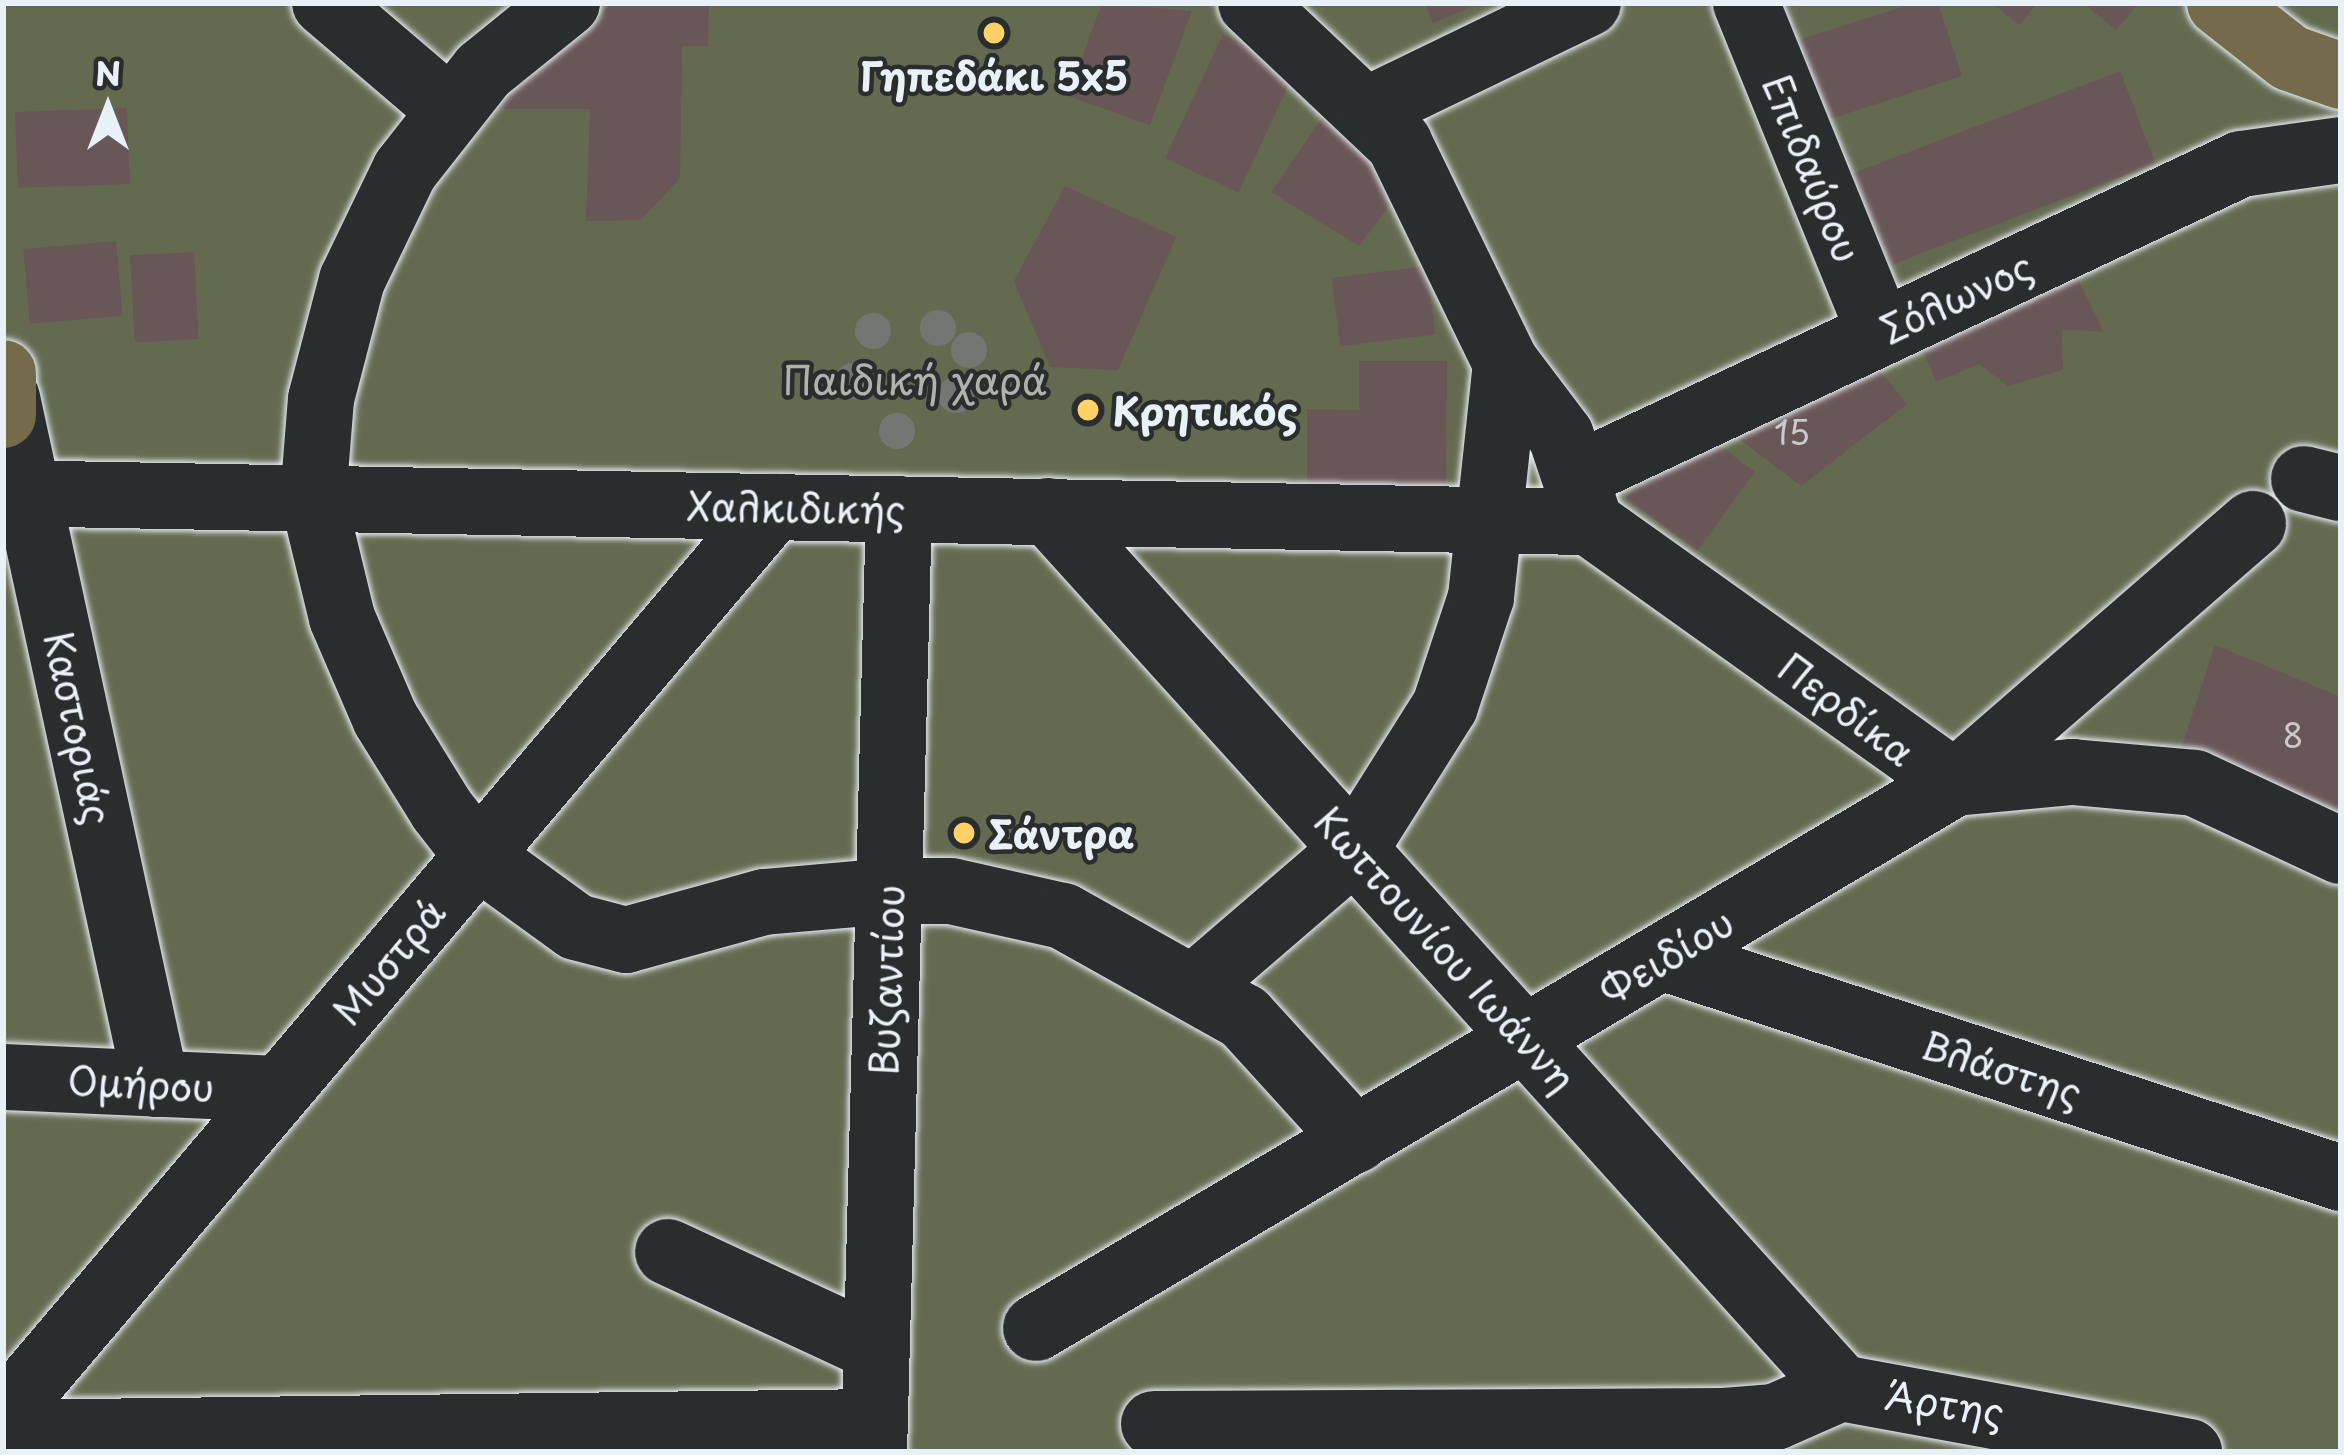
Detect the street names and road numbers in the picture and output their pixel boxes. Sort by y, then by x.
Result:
street label: Επιδαύρου [1754,67,1872,269]
street label: Σόλωνος [1873,241,2039,353]
street label: Χαλκιδικής [686,482,906,532]
street label: Καστοριάς [36,627,122,829]
street label: Περδίκα [1770,643,1924,775]
street label: Κωττουνίου Ιωάννη [1306,797,1586,1101]
street label: Βυζαντίου [859,884,913,1076]
street label: Μυστρά [322,889,454,1033]
street label: Φειδίου [1590,898,1742,1014]
street label: Βλάστης [1916,1020,2088,1116]
street label: Ομήρου [66,1056,216,1110]
street label: Άρτης [1882,1371,2008,1435]

